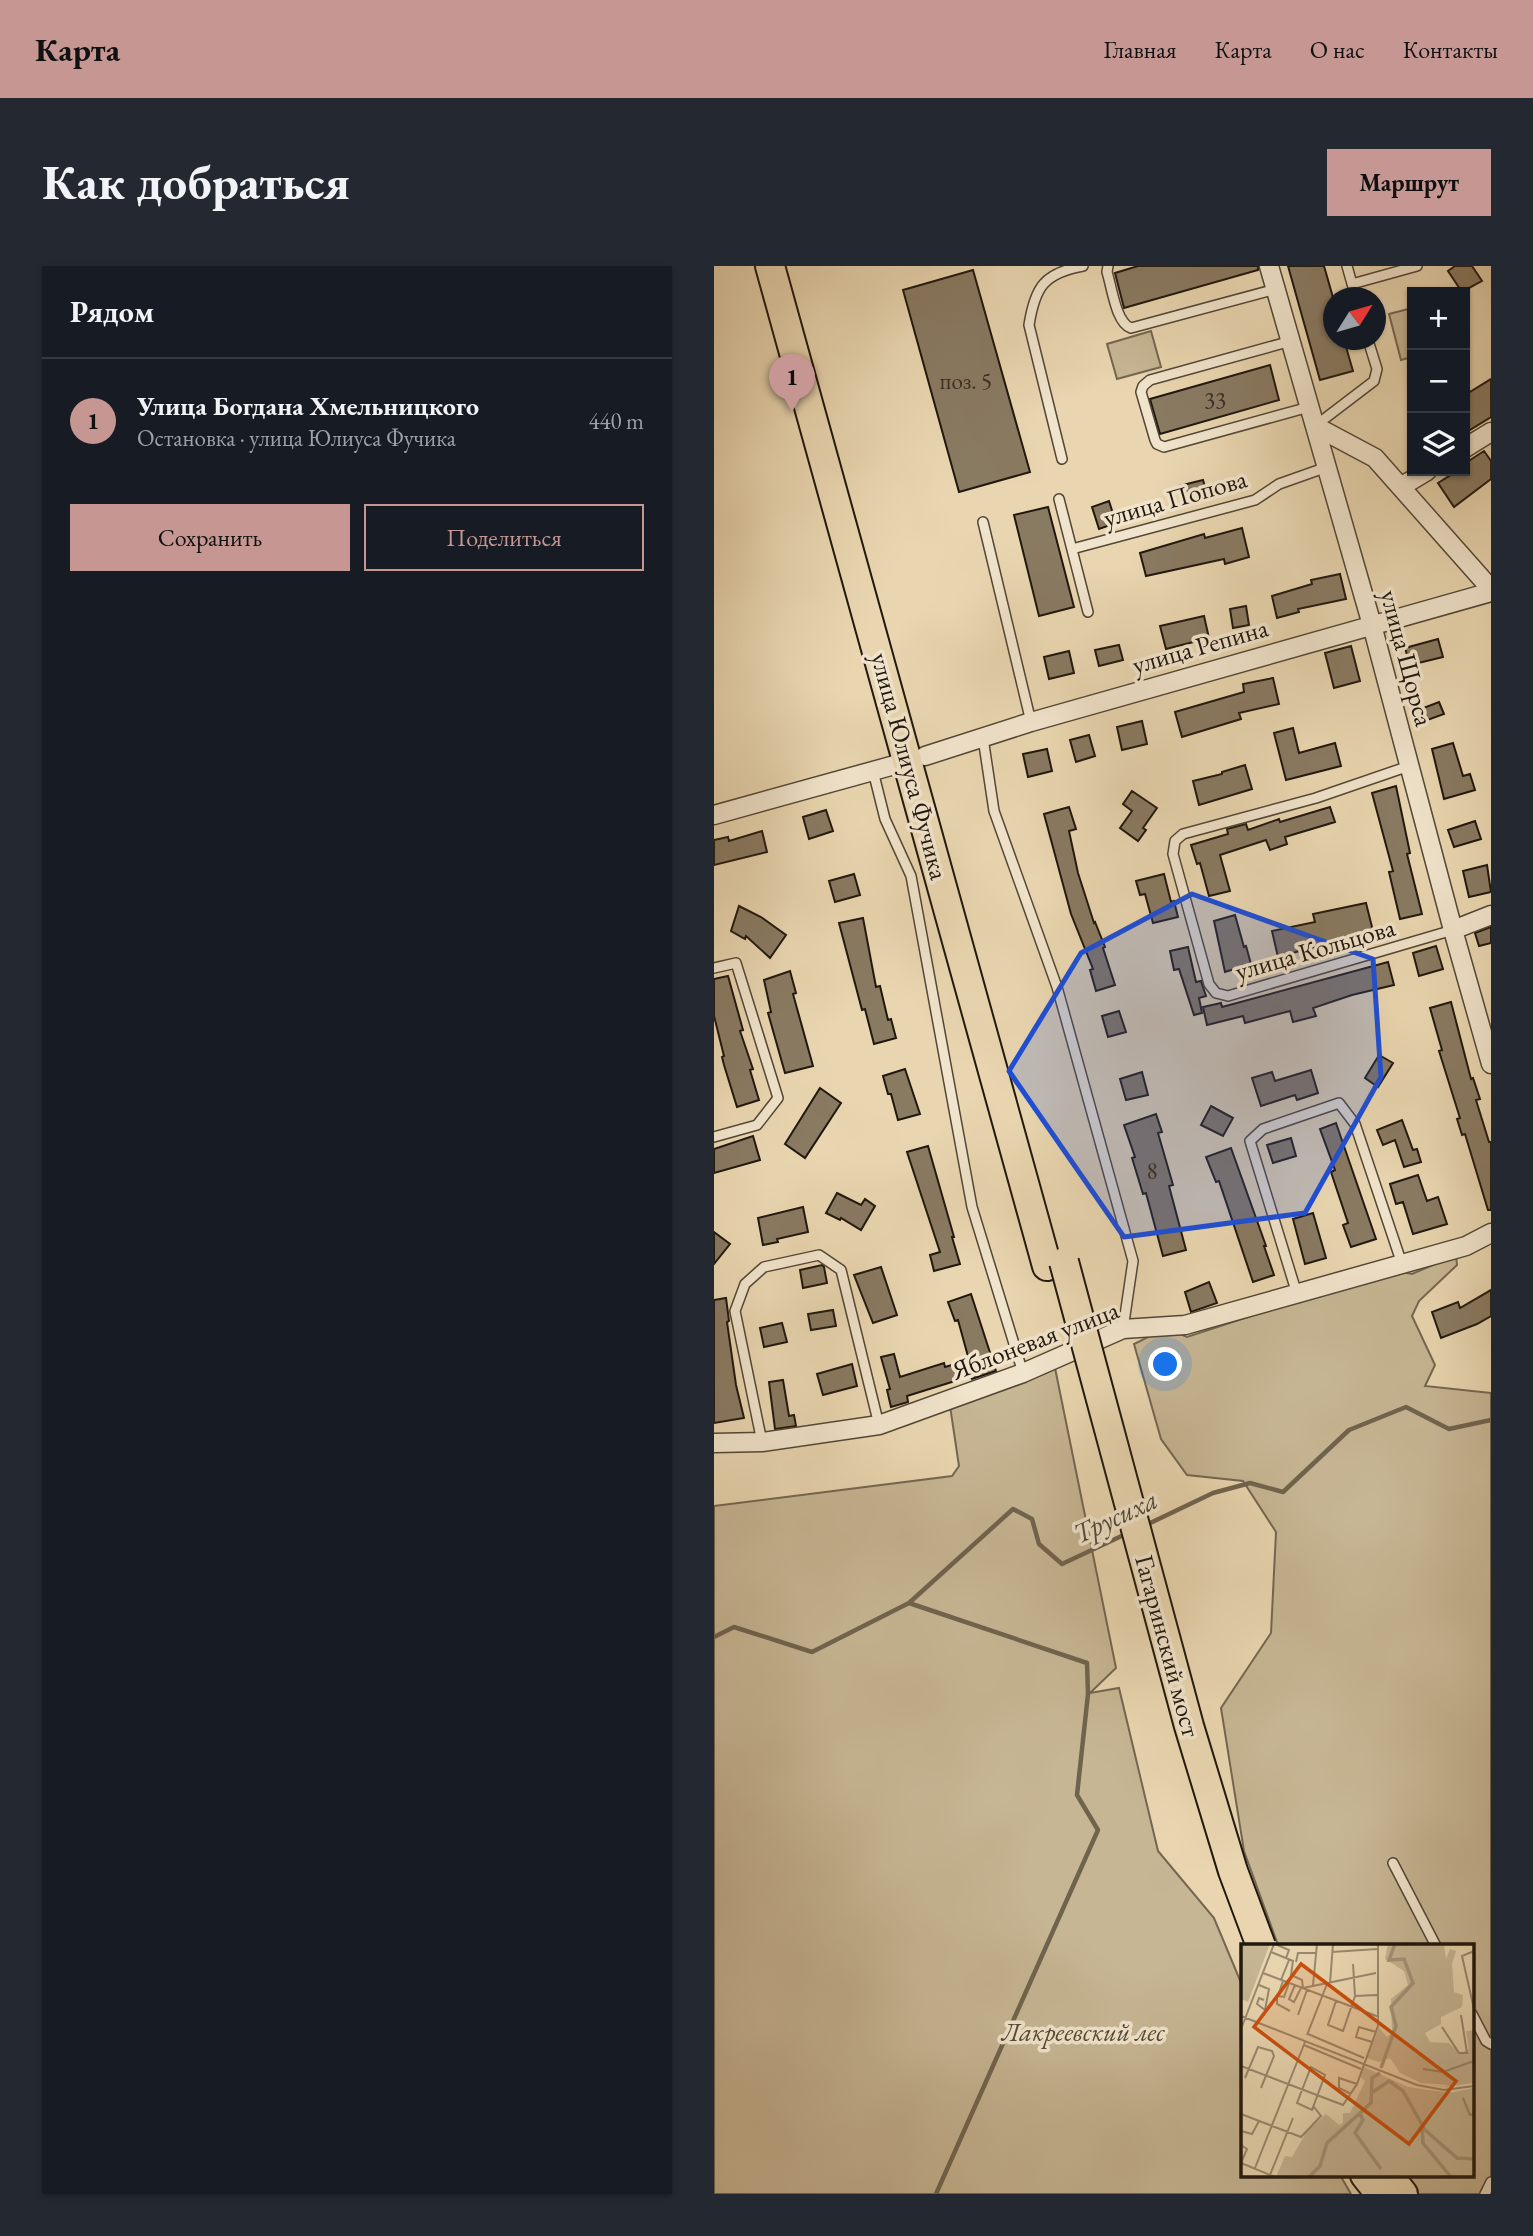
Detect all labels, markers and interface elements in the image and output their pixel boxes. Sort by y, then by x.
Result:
text: Карта [35,28,120,71]
text: Главная [1103,34,1177,65]
text: Карта [1215,34,1272,65]
text: О нас [1310,34,1365,65]
text: Контакты [1403,34,1498,65]
button: Маршрут [1327,149,1491,216]
text: Как добраться [42,150,350,214]
north arrow [1323,287,1386,350]
map controls [1407,287,1470,476]
button: + [1407,287,1470,350]
text: Рядом [70,292,154,331]
button: − [1407,350,1470,413]
pin: 1 [769,354,815,412]
house number: поз. 5 [940,366,992,396]
house number: 33 [1204,385,1226,415]
text: Улица Богдана Хмельницкого [137,389,479,423]
text: 1 [87,406,99,436]
text: 440 m [588,406,644,436]
button: layers [1407,413,1470,476]
text: Остановка · улица Юлиуса Фучика [137,423,456,453]
street label: улица Попова [1099,461,1251,535]
button: Сохранить [70,504,350,571]
button: Поделиться [364,504,644,571]
street label: улица Щорса [1372,586,1442,730]
street label: улица Репина [1128,610,1272,682]
street label: улица Юлиуса Фучика [863,649,957,884]
street label: улица Кольцова [1231,910,1400,988]
house number: 8 [1146,1156,1158,1186]
street label: Яблоневая улица [945,1292,1124,1388]
your location [1148,1347,1182,1381]
water label: Трусиха [1067,1481,1163,1551]
street label: Гагаринский мост [1127,1551,1209,1741]
inset map [1241,1944,1474,2176]
park label: Лакреевский лес [1000,2015,1165,2049]

